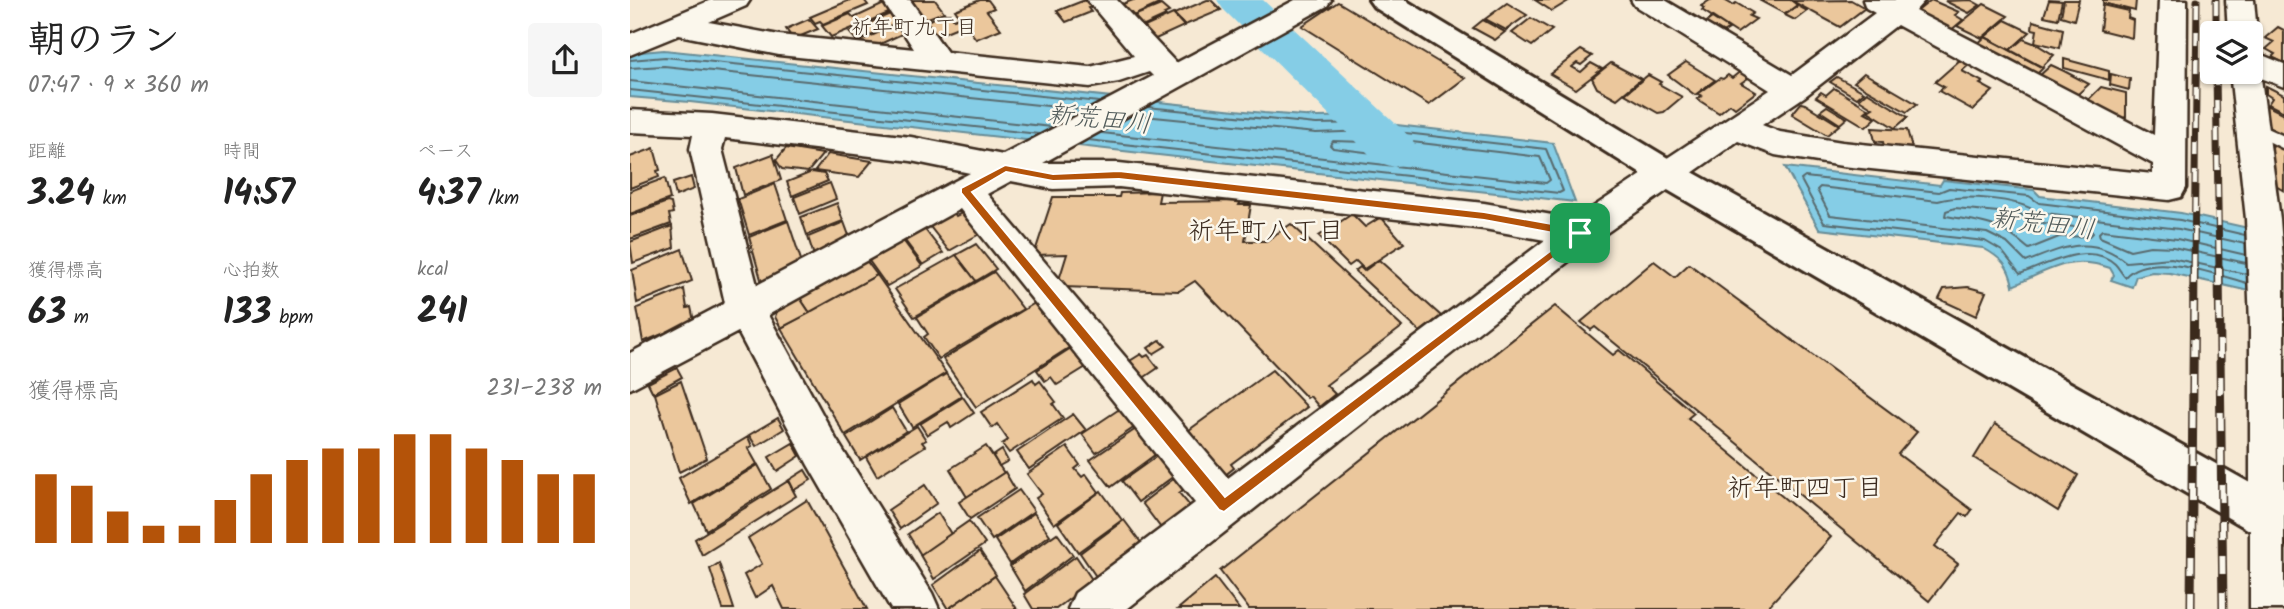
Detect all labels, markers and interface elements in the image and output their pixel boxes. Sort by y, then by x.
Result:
text: 朝のラン [28,12,180,72]
district label: 祈年町九丁目 [851,12,977,45]
map controls [2200,21,2263,84]
button: layers [2200,21,2263,84]
button: share [528,23,602,97]
text: 07:47 · 9 × 360 m [28,68,209,104]
water label: 新荒田川 [1045,94,1153,146]
text: 距離 [28,137,66,167]
text: 時間 [223,137,261,167]
text: ペース [417,137,473,167]
text: 3.24 [28,167,95,223]
text: 14:57 [223,167,295,223]
text: 4:37 [417,167,481,223]
text: km [95,184,127,214]
text: /km [481,184,519,214]
water label: 新荒田川 [1989,198,2097,252]
pin [1550,203,1610,263]
district label: 祈年町八丁目 [1188,211,1344,253]
icon: arrive [1561,214,1599,252]
text: kcal [417,255,448,285]
text: 獲得標高 [28,256,104,286]
text: 心拍数 [223,256,280,286]
text: 241 [417,285,467,341]
text: 63 [28,286,66,342]
text: 133 [223,286,272,342]
text: m [66,303,89,333]
text: bpm [272,303,313,333]
text: 231–238 m [486,371,602,407]
text: 獲得標高 [28,374,120,410]
district label: 祈年町四丁目 [1727,468,1883,510]

